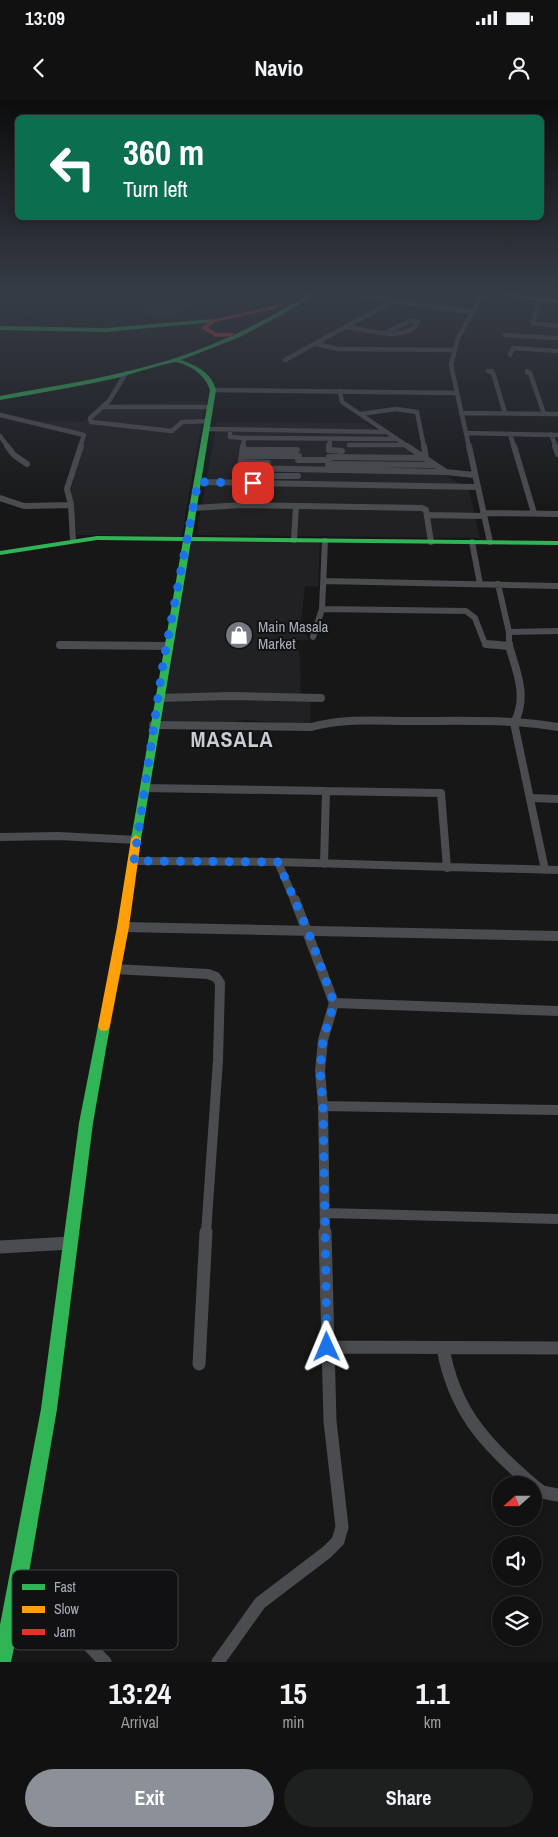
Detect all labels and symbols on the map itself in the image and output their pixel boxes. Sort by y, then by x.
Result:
pin [232,462,274,504]
place label: Main Masala Market [258,616,329,654]
shop icon: Main Masala Market [224,620,254,650]
district label: MASALA [190,724,274,754]
position arrow [300,1320,352,1372]
north arrow [492,1476,542,1526]
legend [12,1570,178,1650]
text: Fast [54,1578,76,1596]
text: Slow [54,1600,80,1618]
text: Jam [54,1623,76,1641]

